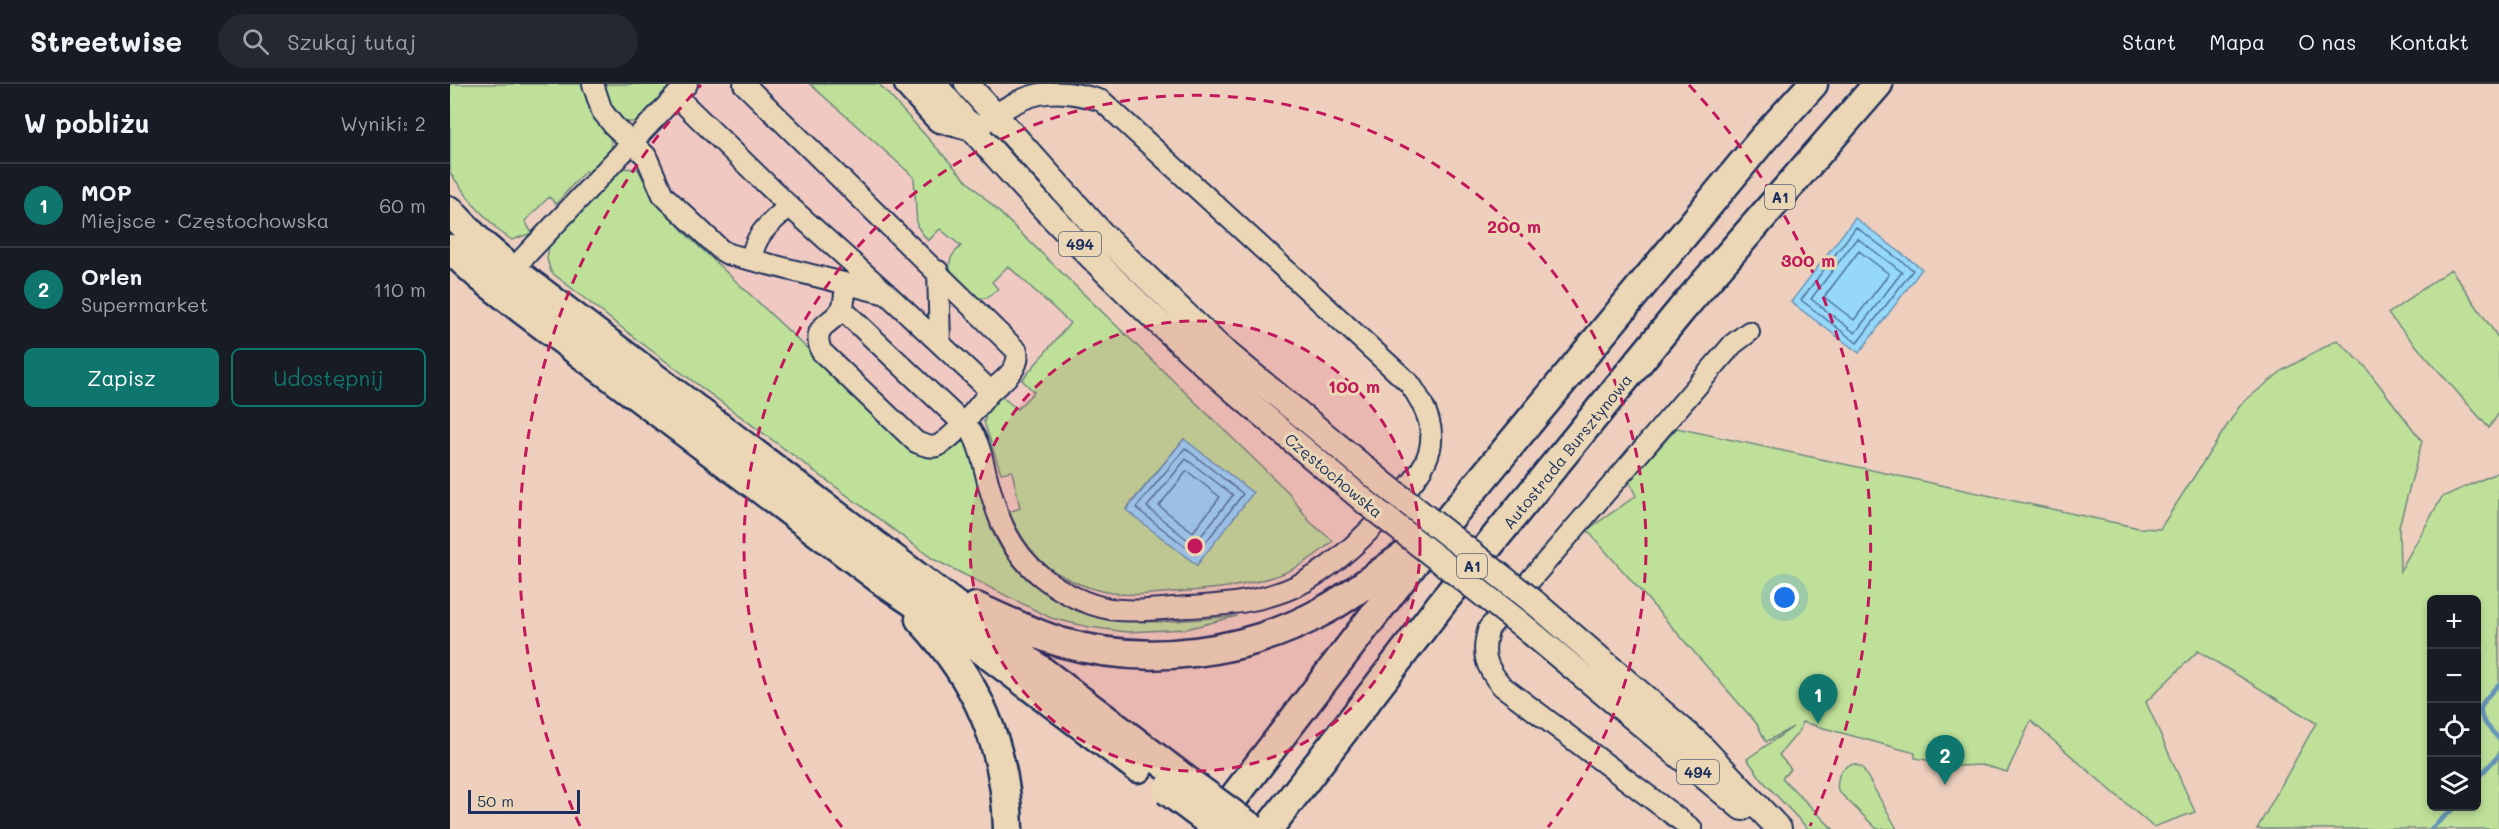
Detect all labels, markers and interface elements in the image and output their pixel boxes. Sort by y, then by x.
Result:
search box [218,14,638,68]
text: Streetwise [30,23,182,59]
icon: search [239,25,272,58]
text: Szukaj tutaj [287,27,416,56]
text: Start [2122,28,2176,55]
text: Mapa [2209,28,2265,55]
text: O nas [2298,28,2356,55]
text: Kontakt [2389,28,2469,55]
text: W pobliżu [24,106,150,140]
text: Wyniki: 2 [340,110,426,136]
text: MOP [81,178,132,207]
road number: A1 [1765,185,1795,209]
text: 1 [39,192,48,218]
text: 60 m [379,192,426,218]
text: Miejsce · Częstochowska [81,207,329,233]
text: 200 m [1487,214,1541,238]
road number: 494 [1059,232,1101,256]
text: 300 m [1781,248,1835,272]
text: Orlen [81,262,142,291]
text: 2 [38,276,49,302]
text: 110 m [373,276,426,302]
text: Supermarket [81,291,208,317]
button: Zapisz [24,348,219,407]
button: Udostępnij [231,348,426,407]
street label: Autostrada Bursztynowa [1498,369,1636,533]
text: 100 m [1328,374,1380,398]
street label: Częstochowska [1281,428,1387,522]
centre of rings [1185,536,1205,556]
road number: A1 [1457,554,1487,578]
your location [1770,583,1799,612]
map controls [2427,595,2481,811]
button: + [2427,595,2481,649]
button: − [2427,649,2481,703]
pin: 1 [1798,674,1838,724]
button: locate [2427,703,2481,757]
pin: 2 [1926,736,1964,785]
button: layers [2427,757,2481,811]
road number: 494 [1677,760,1719,784]
scale bar [468,787,580,814]
text: 50 m [477,790,514,811]

